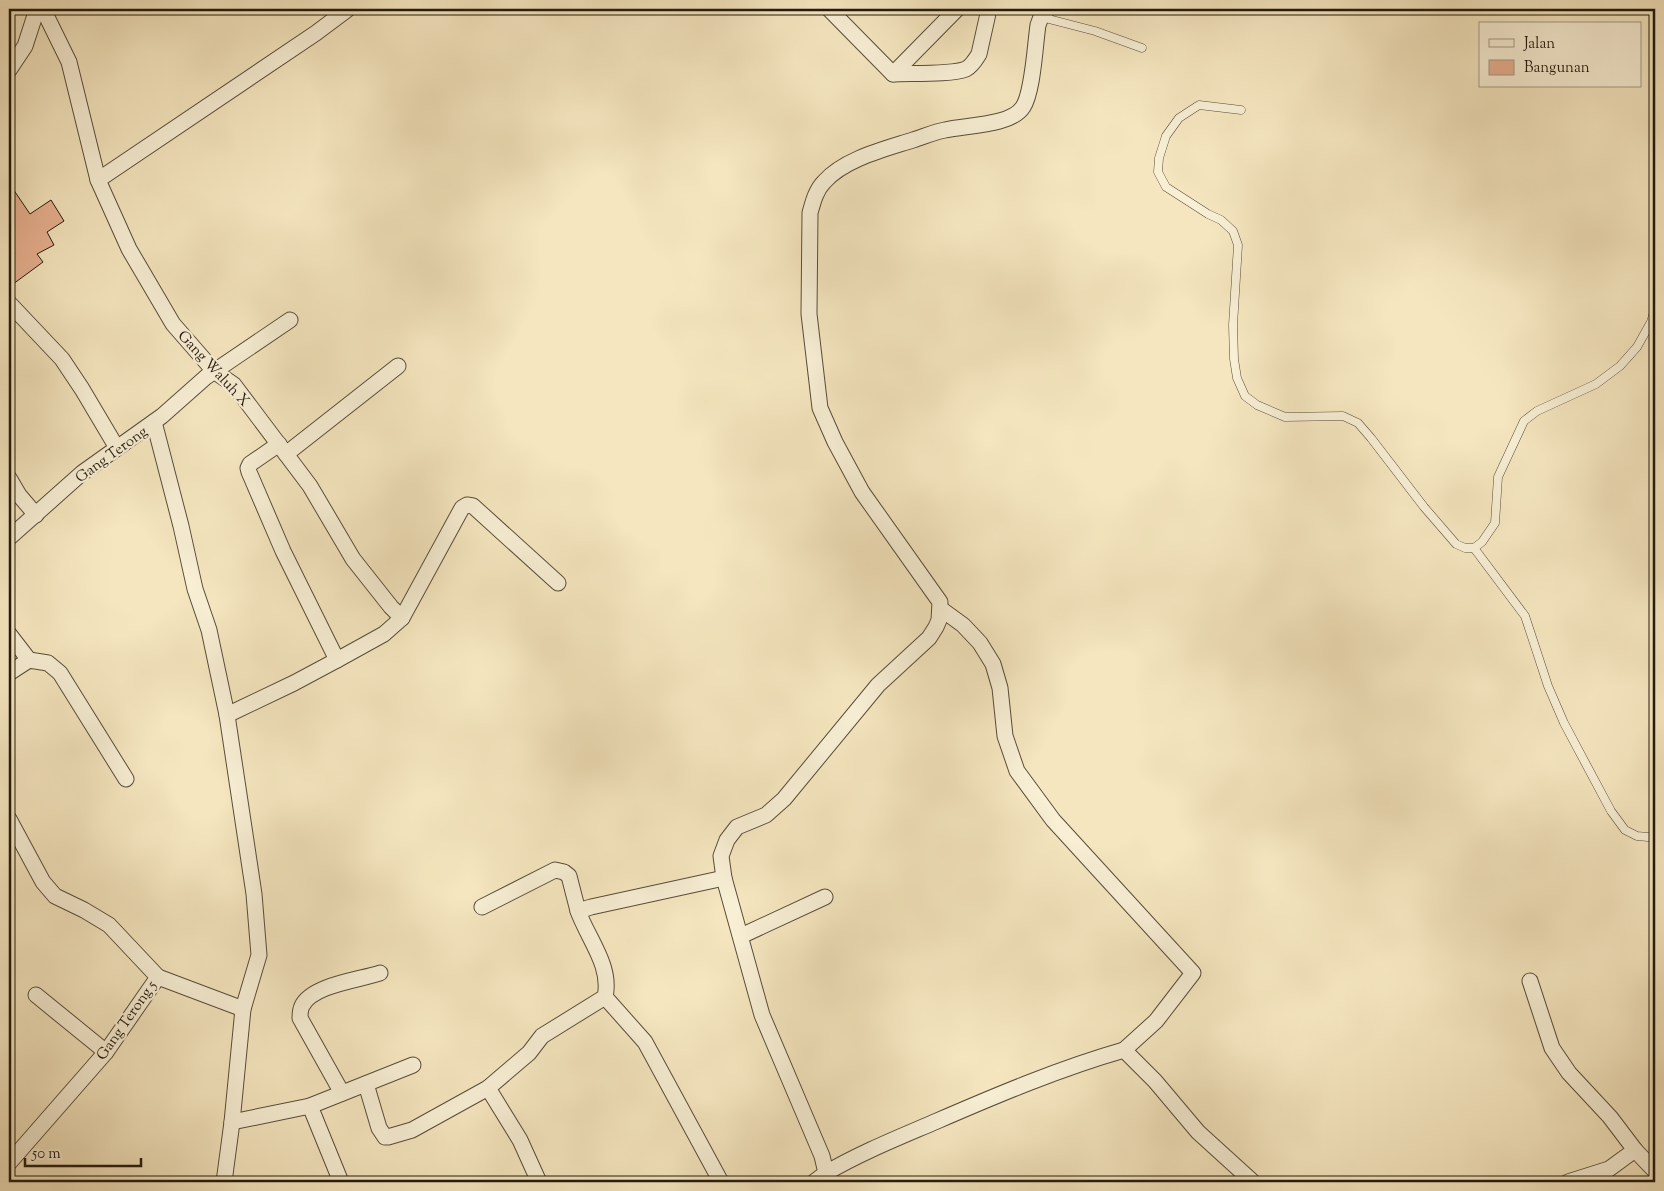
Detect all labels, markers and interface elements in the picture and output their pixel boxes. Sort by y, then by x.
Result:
legend [1479,22,1642,88]
text: Jalan [1523,34,1555,55]
text: Bangunan [1524,58,1590,79]
street label: Gang Waluh X [172,326,254,412]
street label: Gang Terong [72,422,152,489]
street label: Gang Terong 5 [92,977,162,1065]
scale bar [25,1136,141,1168]
text: 50 m [31,1144,61,1165]

